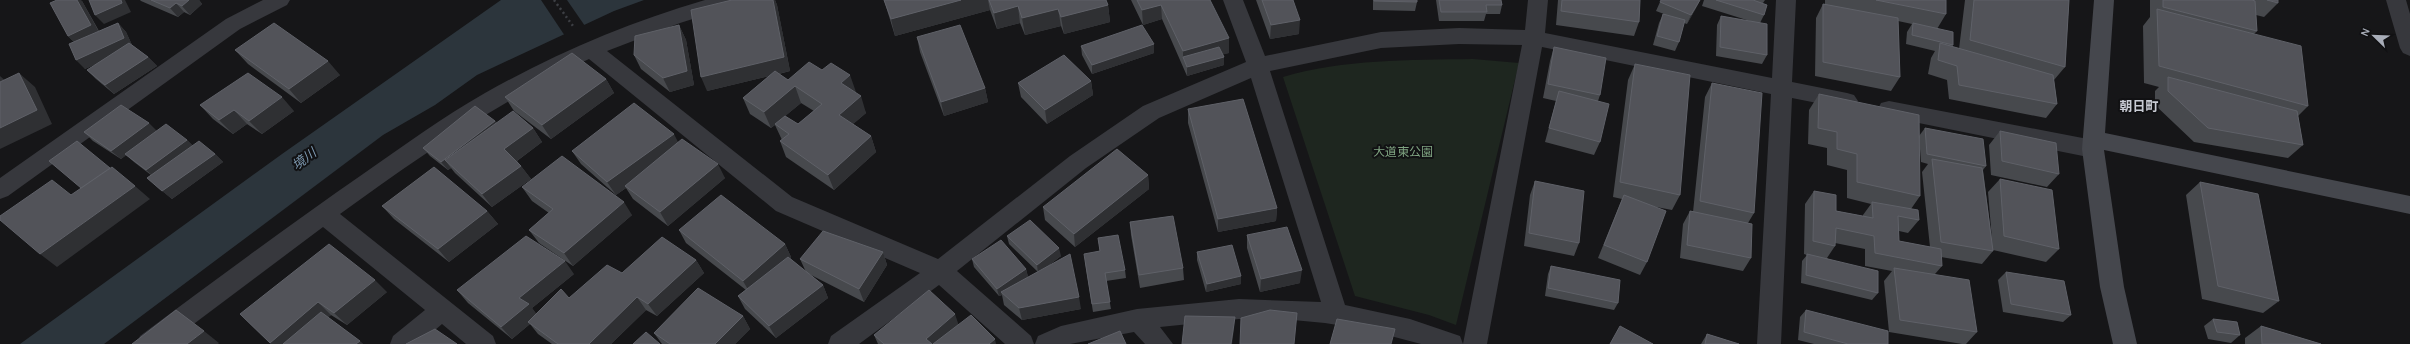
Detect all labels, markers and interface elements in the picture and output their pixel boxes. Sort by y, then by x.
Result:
north arrow [2354,16,2394,56]
text: N [2358,26,2373,38]
district label: 朝日町 [2119,99,2159,114]
water label: 境川 [289,144,320,173]
park label: 大道東公園 [1373,145,1433,159]

